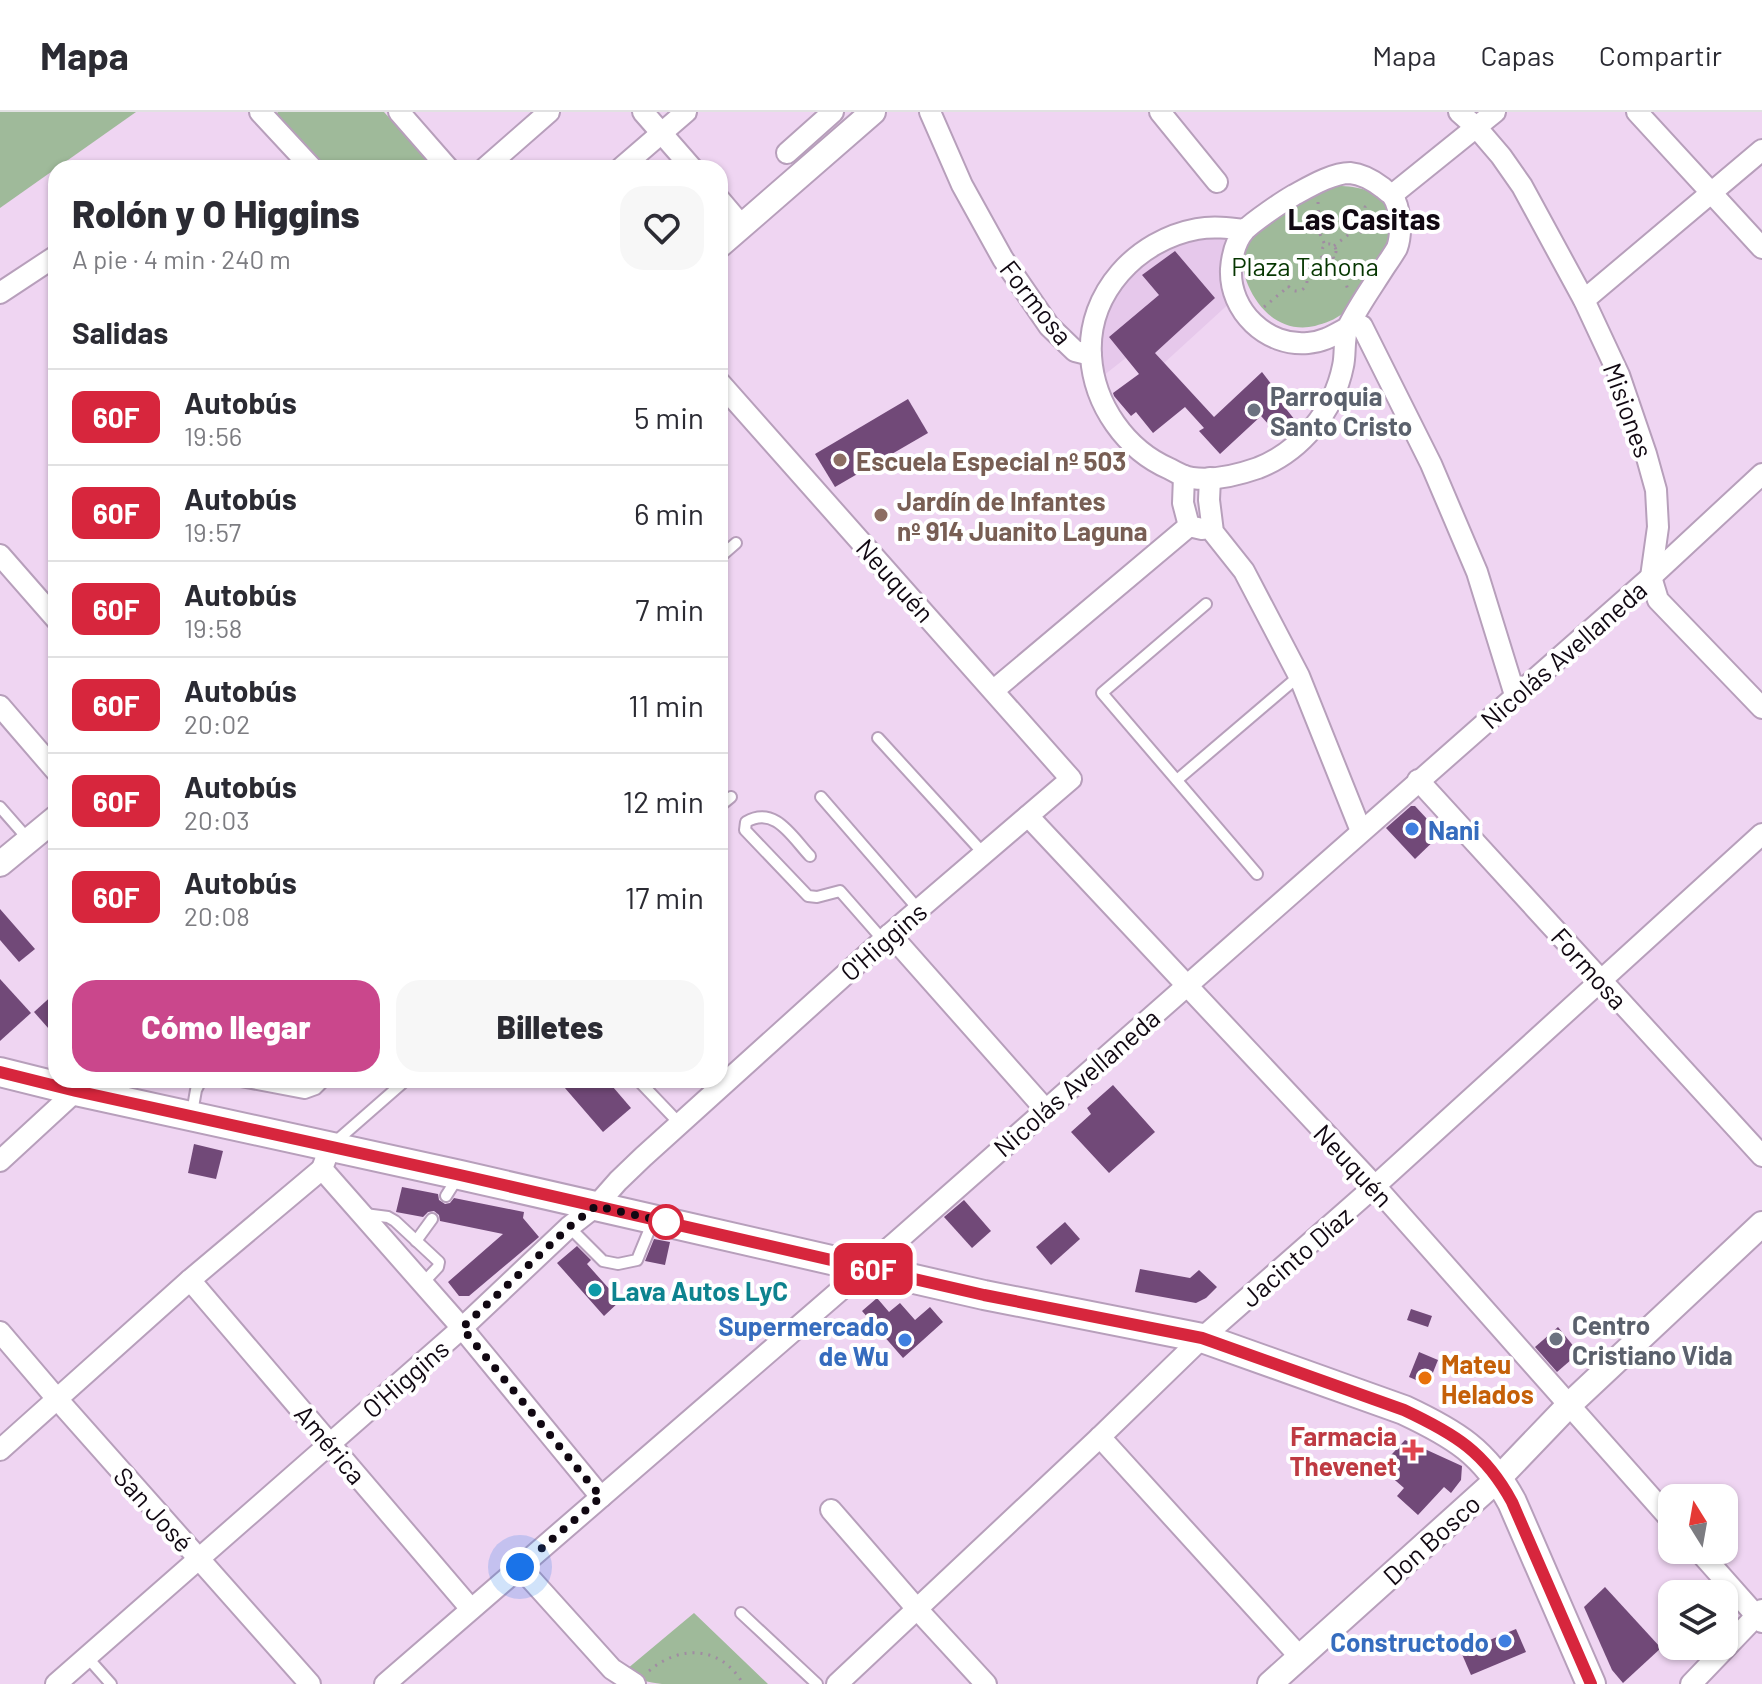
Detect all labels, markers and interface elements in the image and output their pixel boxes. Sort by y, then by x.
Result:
text: Mapa [40,32,129,78]
text: Mapa [1372,38,1436,72]
text: Capas [1480,38,1555,72]
text: Compartir [1599,38,1722,72]
button: heart [620,186,704,270]
text: Rolón y O Higgins [72,190,360,236]
district label: Las Casitas [1287,200,1441,236]
text: A pie · 4 min · 240 m [72,243,291,274]
park label: Plaza Tahona [1231,250,1379,281]
street label: Formosa [994,254,1080,350]
text: Salidas [72,314,168,350]
street label: Misiones [1598,358,1660,462]
place label: Parroquia Santo Cristo [1270,380,1412,441]
text: Autobús [184,384,297,420]
text: 5 min [634,399,704,435]
text: 60F [93,400,139,434]
marker: Parroquia Santo Cristo [1245,401,1263,419]
text: 19:56 [184,420,242,451]
place label: Escuela Especial nº 503 [856,445,1126,476]
marker: Escuela Especial nº 503 [831,451,849,469]
text: Autobús [184,480,297,516]
place label: Jardín de Infantes nº 914 Juanito Laguna [897,485,1148,546]
text: 6 min [634,495,704,531]
text: 60F [93,496,139,530]
marker: Jardín de Infantes nº 914 Juanito Laguna [872,506,890,524]
text: 19:57 [184,516,241,547]
street label: Neuquén [851,532,941,628]
street label: Nicolás Avellaneda [1474,573,1652,735]
text: Autobús [184,576,297,612]
text: 7 min [635,591,704,627]
text: 60F [93,592,139,626]
text: 19:58 [184,612,242,643]
text: Autobús [184,672,297,708]
text: 11 min [628,687,704,723]
text: 60F [93,688,139,722]
text: 20:02 [184,708,250,739]
text: Autobús [184,768,297,804]
text: 12 min [623,783,704,819]
text: 60F [93,784,139,818]
text: 20:03 [184,804,250,835]
place label: Nani [1428,814,1480,845]
marker: Nani [1403,820,1421,838]
text: Autobús [184,864,297,900]
text: 17 min [625,879,704,915]
text: 60F [93,880,139,914]
street label: O'Higgins [834,895,932,987]
text: 20:08 [184,900,250,931]
street label: Formosa [1545,921,1635,1015]
button: Cómo llegar [72,980,380,1072]
button: Billetes [396,980,704,1072]
street label: Nicolás Avellaneda [987,1001,1165,1163]
street label: Neuquén [1308,1117,1400,1213]
street label: Jacinto Díaz [1234,1199,1358,1313]
unlabelled marker [649,1205,683,1239]
line badge: 60F [827,1243,919,1295]
text: 60F [850,1252,896,1286]
place label: Lava Autos LyC [611,1275,788,1306]
marker: Lava Autos LyC [586,1281,604,1299]
place label: Centro Cristiano Vida [1572,1309,1733,1370]
place label: Supermercado de Wu [718,1310,889,1371]
marker: Centro Cristiano Vida [1547,1330,1565,1348]
marker: Supermercado de Wu [896,1331,914,1349]
street label: O'Higgins [356,1332,454,1424]
place label: Mateu Helados [1441,1348,1534,1409]
marker: Mateu Helados [1416,1369,1434,1387]
street label: América [289,1398,373,1490]
place label: Farmacia Thevenet [1289,1420,1397,1481]
marker: Farmacia Thevenet [1404,1441,1422,1459]
street label: San José [108,1460,200,1558]
north arrow [1658,1484,1738,1564]
map controls [1658,1484,1738,1660]
street label: Don Bosco [1376,1487,1486,1591]
your location [500,1547,540,1587]
button: layers [1658,1580,1738,1660]
place label: Constructodo [1330,1626,1489,1657]
marker: Constructodo [1496,1632,1514,1650]

